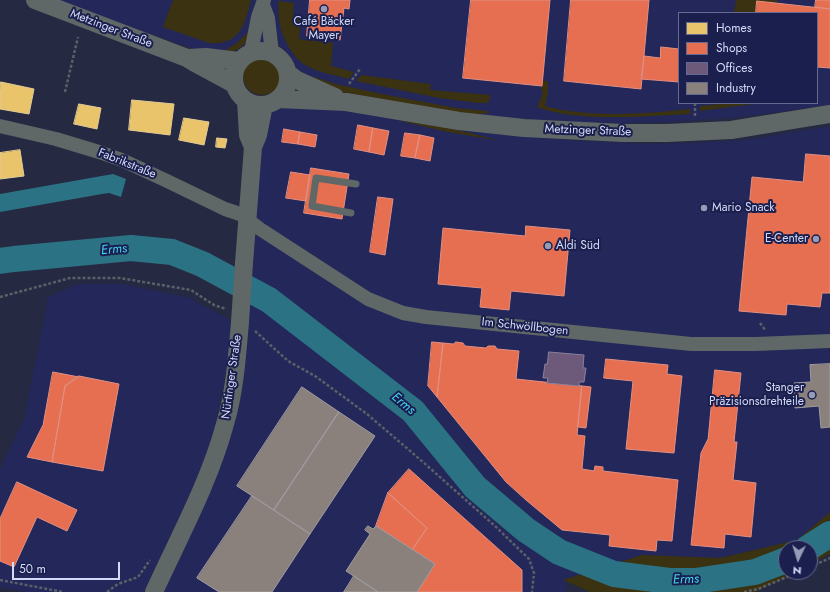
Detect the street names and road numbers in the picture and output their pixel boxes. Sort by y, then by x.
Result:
street label: Metzinger Straße [68,7,154,51]
street label: Metzinger Straße [544,122,632,140]
street label: Fabrikstraße [96,146,158,182]
street label: Im Schwöllbogen [481,315,569,339]
street label: Nürtinger Straße [219,334,245,420]

